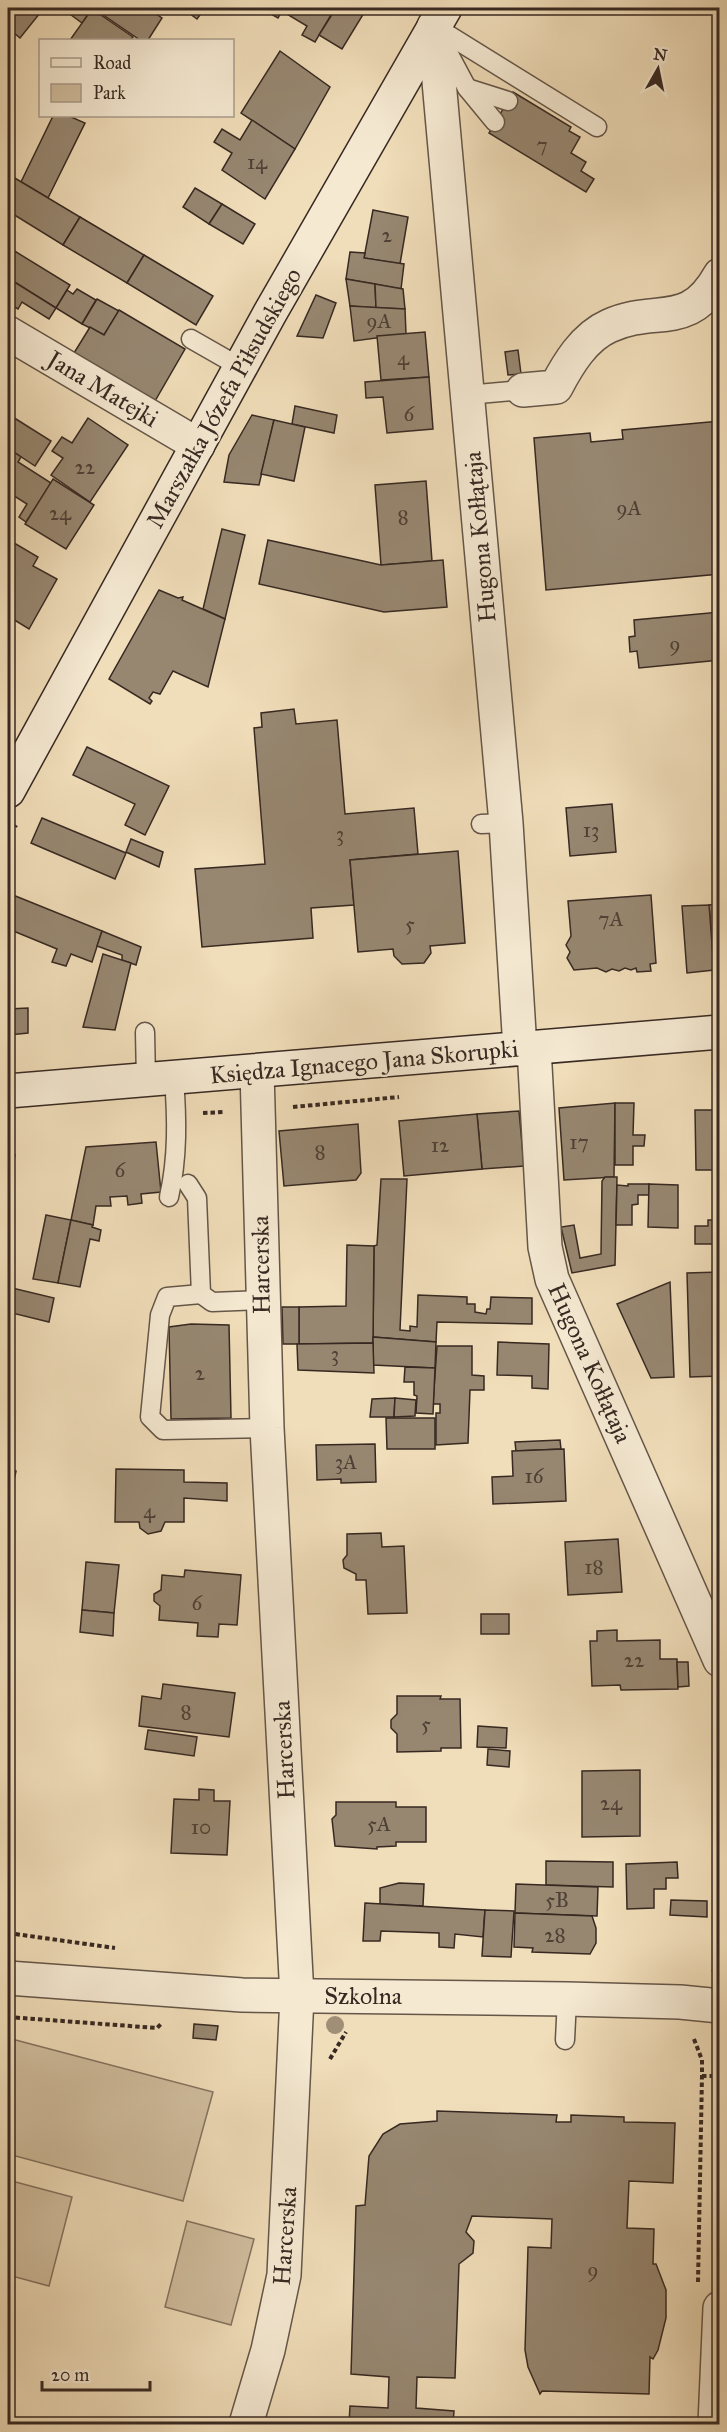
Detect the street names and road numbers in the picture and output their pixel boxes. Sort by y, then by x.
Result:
street label: Marszałka Józefa Piłsudskiego [140,263,308,533]
street label: Jana Matejki [39,343,164,434]
street label: Hugona Kołłątaja [458,449,502,624]
street label: Księdza Ignacego Jana Skorupki [208,1034,520,1090]
street label: Harcerska [245,1214,277,1315]
street label: Hugona Kołłątaja [541,1278,639,1448]
street label: Harcerska [266,1699,302,1800]
street label: Szkolna [324,1981,403,2011]
street label: Harcerska [267,2185,303,2286]

